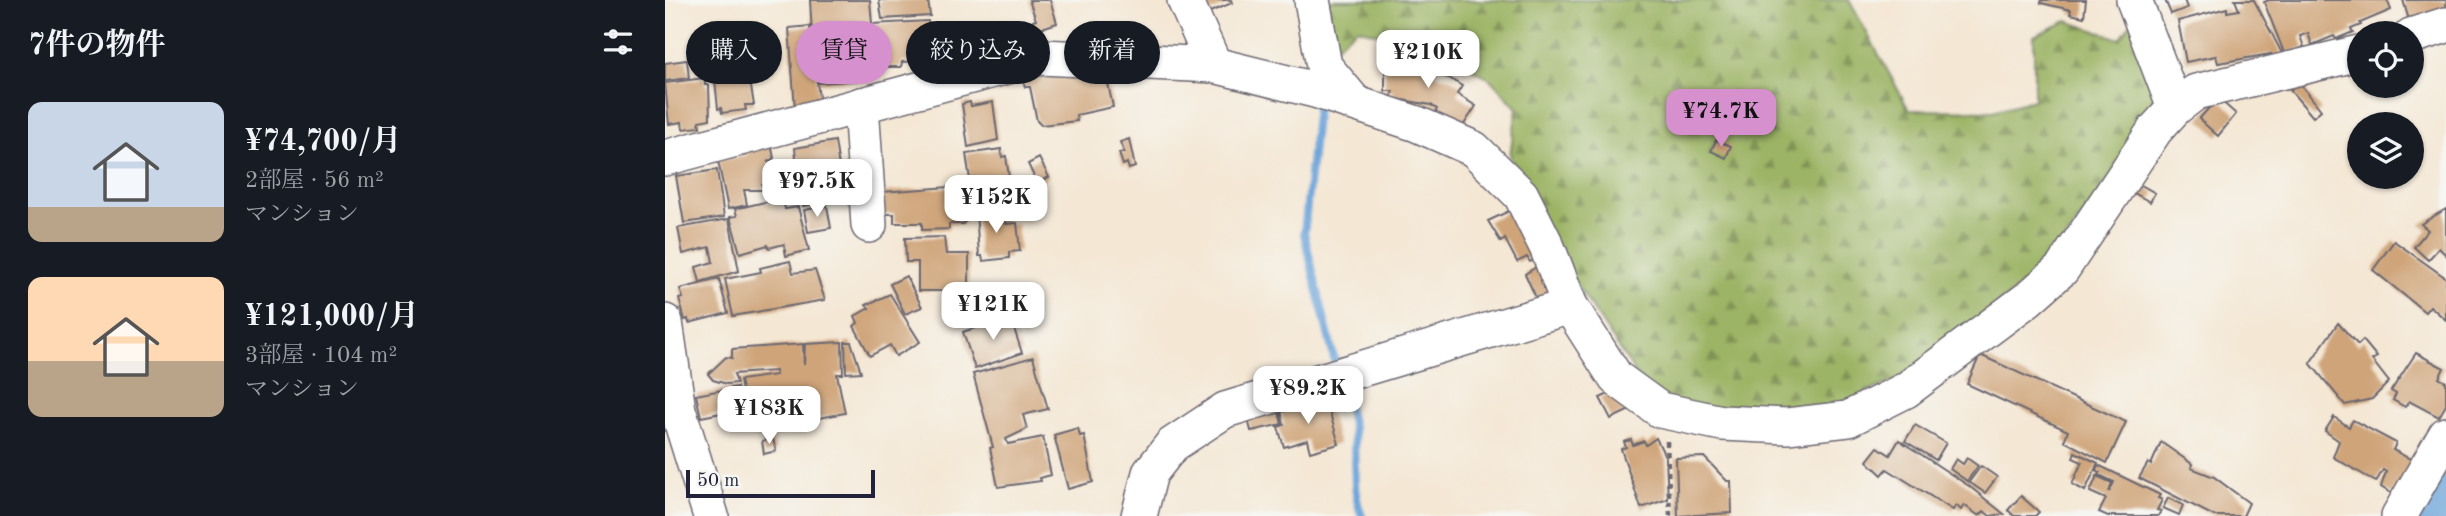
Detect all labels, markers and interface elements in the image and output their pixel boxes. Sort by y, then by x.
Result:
chip: 購入 [686,21,782,84]
chip: 賃貸 [796,21,892,84]
chip: 絞り込み [906,21,1050,84]
chip: 新着 [1064,21,1160,84]
map controls [2347,21,2424,189]
button: locate [2347,21,2424,98]
icon: filters [599,23,637,61]
text: 7件の物件 [28,31,165,61]
pin: ¥210K [1379,31,1477,90]
text: ¥210K [1392,41,1464,64]
pin: ¥74.7K [1664,90,1778,149]
text: ¥74.7K [1682,100,1760,123]
button: layers [2347,112,2424,189]
text: ¥74,700/月 [245,127,401,157]
icon: home [84,130,168,214]
pin: ¥97.5K [760,160,874,219]
text: 2部屋 · 56 m² [245,169,384,192]
text: ¥97.5K [778,170,856,193]
pin: ¥152K [947,176,1045,235]
text: ¥152K [960,186,1032,209]
text: マンション [245,203,359,226]
pin: ¥121K [944,282,1042,342]
text: ¥121K [957,293,1029,316]
text: ¥121,000/月 [245,302,419,332]
icon: home [84,305,168,389]
text: 3部屋 · 104 m² [245,344,397,367]
pin: ¥89.2K [1251,366,1365,426]
text: ¥89.2K [1269,377,1347,400]
text: マンション [245,378,359,401]
pin: ¥183K [720,386,818,446]
text: ¥183K [733,397,805,420]
scale bar [686,467,875,499]
text: 50 m [697,472,739,491]

